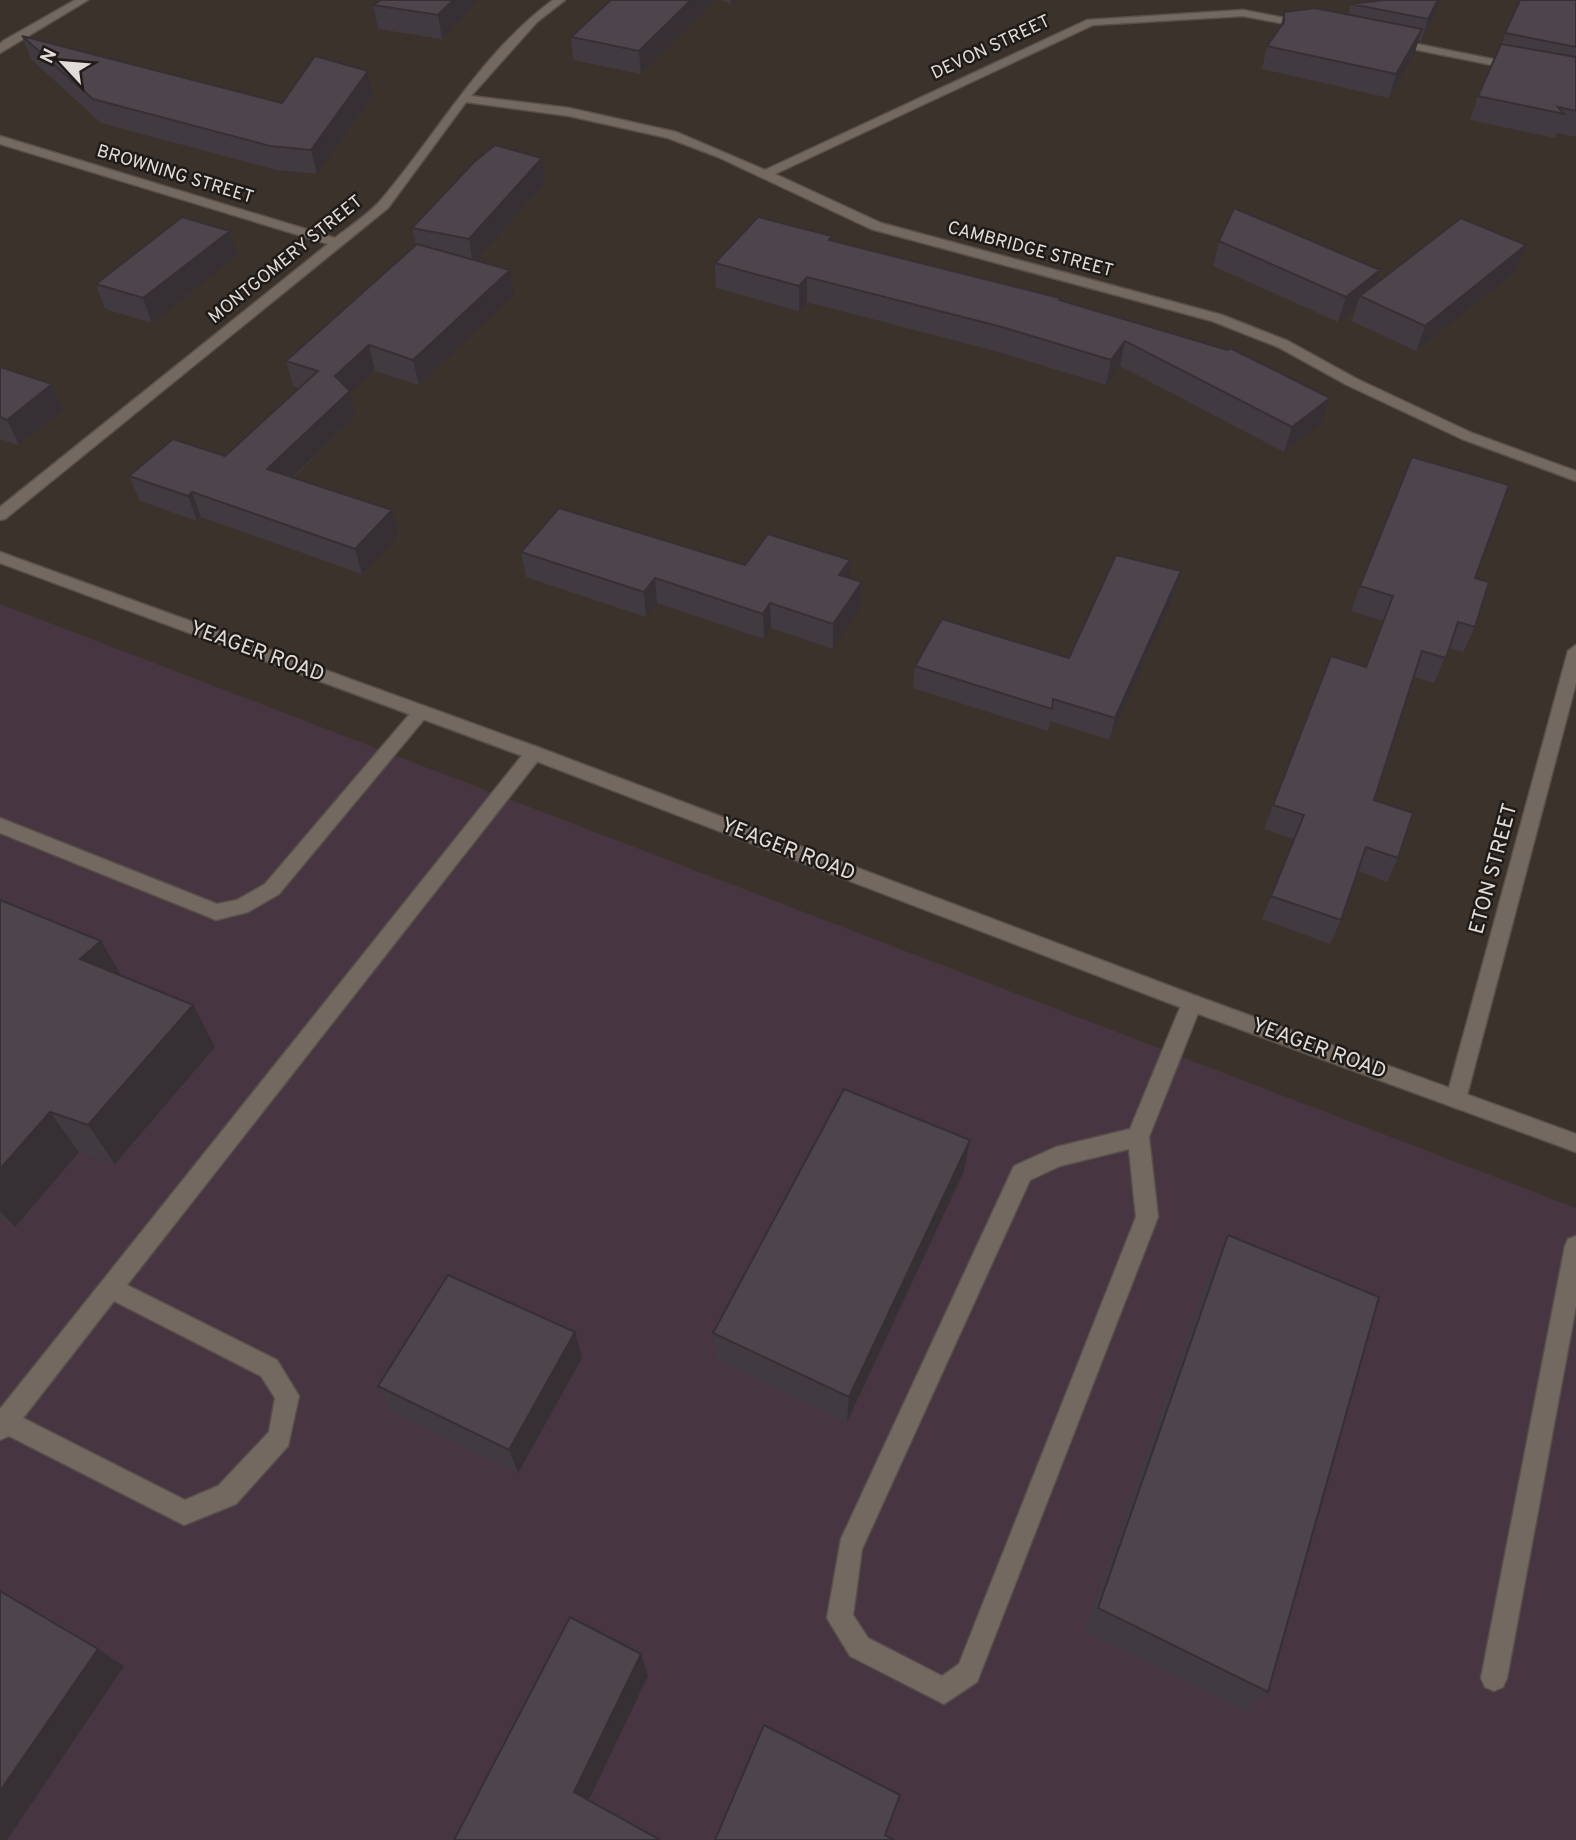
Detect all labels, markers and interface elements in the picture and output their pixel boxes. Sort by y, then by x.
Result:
street label: DEVON STREET [928,10,1054,86]
north arrow [28,28,98,98]
text: N [36,45,63,68]
street label: BROWNING STREET [94,140,256,210]
street label: MONTGOMERY STREET [204,191,368,329]
street label: CAMBRIDGE STREET [945,217,1115,283]
street label: YEAGER ROAD [186,615,328,689]
street label: ETON STREET [1464,801,1524,937]
street label: YEAGER ROAD [717,812,859,888]
street label: YEAGER ROAD [1248,1012,1390,1086]

